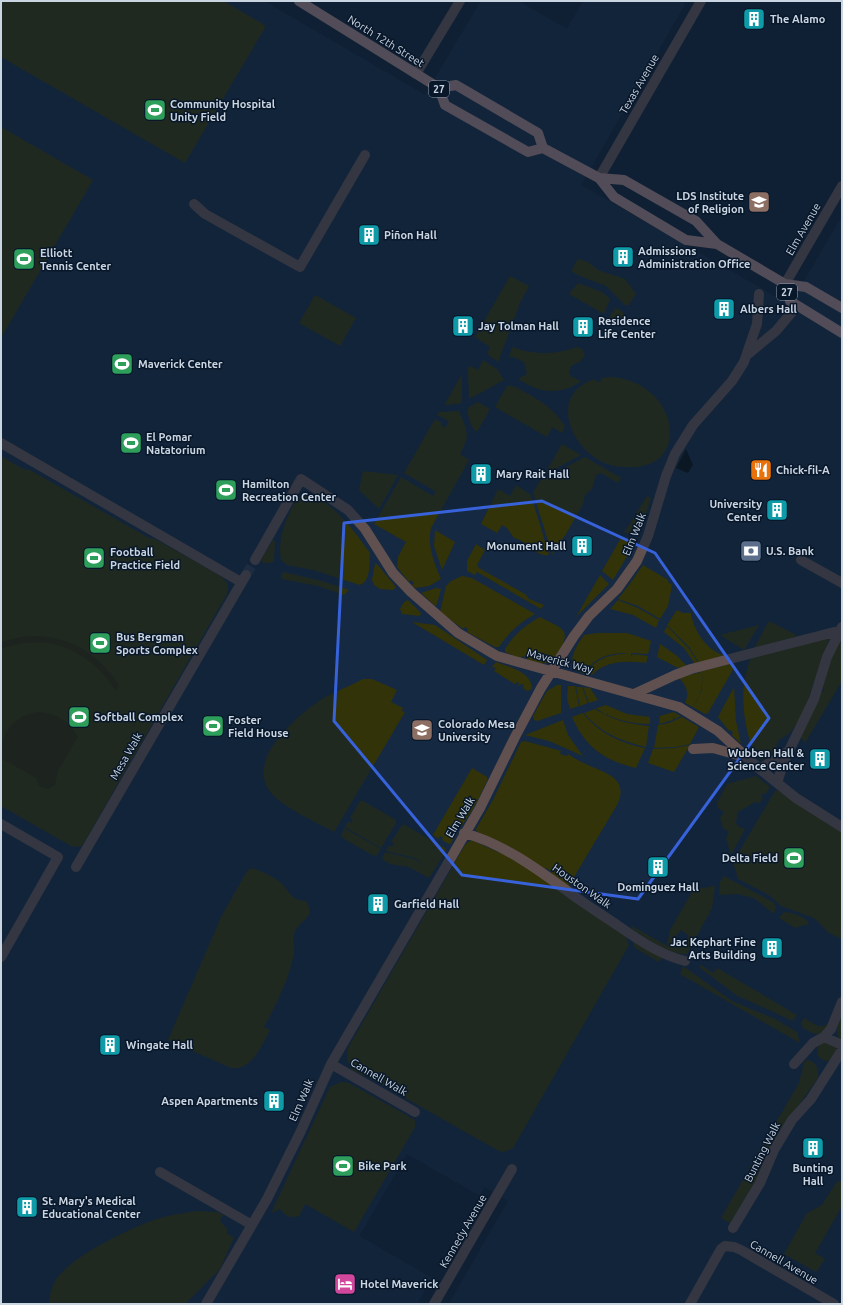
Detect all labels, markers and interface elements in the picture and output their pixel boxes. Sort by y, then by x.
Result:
building icon: The Alamo [741,6,767,32]
street label: North 12th Street [346,13,427,70]
place label: The Alamo [770,13,826,25]
street label: Texas Avenue [617,52,661,116]
road number: 27 [429,81,449,97]
sports icon: Community Hospital Unity Field [142,97,168,123]
place label: Community Hospital Unity Field [170,98,276,123]
school or university icon: LDS Institute of Religion [746,189,772,215]
place label: LDS Institute of Religion [676,190,744,215]
street label: Elm Avenue [783,201,823,257]
building icon: Piñon Hall [356,222,382,248]
place label: Piñon Hall [384,229,437,241]
building icon: Admissions Administration Office [610,244,636,270]
place label: Admissions Administration Office [638,245,750,270]
sports icon: Elliott Tennis Center [11,246,37,272]
place label: Elliott Tennis Center [40,247,112,272]
road number: 27 [777,284,797,300]
building icon: Albers Hall [711,296,737,322]
place label: Albers Hall [740,303,798,315]
building icon: Jay Tolman Hall [450,313,476,339]
building icon: Residence Life Center [570,314,596,340]
place label: Residence Life Center [598,315,656,340]
place label: Jay Tolman Hall [478,320,560,332]
sports icon: Maverick Center [109,351,135,377]
place label: Maverick Center [138,358,223,370]
sports icon: El Pomar Natatorium [118,430,144,456]
place label: El Pomar Natatorium [146,431,205,456]
restaurant icon: Chick-fil-A [748,457,774,483]
building icon: Mary Rait Hall [468,461,494,487]
place label: Chick-fil-A [776,464,830,476]
place label: Mary Rait Hall [496,468,570,480]
sports icon: Hamilton Recreation Center [213,477,239,503]
place label: Hamilton Recreation Center [242,478,337,503]
building icon: University Center [764,497,790,523]
place label: University Center [709,498,762,523]
street label: Elm Walk [620,510,648,557]
building icon: Monument Hall [569,533,595,559]
bank icon: U.S. Bank [738,538,764,564]
place label: Monument Hall [487,540,567,552]
sports icon: Football Practice Field [81,545,107,571]
place label: U.S. Bank [766,545,815,557]
place label: Football Practice Field [110,546,180,571]
sports icon: Bus Bergman Sports Complex [87,630,113,656]
place label: Bus Bergman Sports Complex [116,631,198,656]
street label: Maverick Way [526,646,595,676]
sports icon: Softball Complex [66,704,92,730]
place label: Softball Complex [94,711,183,723]
sports icon: Foster Field House [200,713,226,739]
place label: Foster Field House [228,714,289,739]
school or university icon: Colorado Mesa University [409,717,435,743]
place label: Colorado Mesa University [438,718,515,743]
street label: Mesa Walk [108,730,145,782]
building icon: Wubben Hall & Science Center [807,746,833,772]
place label: Wubben Hall & Science Center [727,747,804,772]
street label: Elm Walk [443,794,477,839]
sports icon: Delta Field [781,845,807,871]
place label: Delta Field [722,852,778,864]
building icon: Dominguez Hall [645,854,671,880]
street label: Houston Walk [550,861,614,911]
place label: Dominguez Hall [617,881,699,893]
building icon: Garfield Hall [365,891,391,917]
place label: Garfield Hall [394,898,460,910]
building icon: Jac Kephart Fine Arts Building [759,935,785,961]
place label: Jac Kephart Fine Arts Building [670,936,756,961]
building icon: Wingate Hall [97,1032,123,1058]
place label: Wingate Hall [126,1039,194,1051]
street label: Cannell Walk [349,1056,410,1098]
street label: Elm Walk [286,1077,316,1123]
building icon: Aspen Apartments [261,1088,287,1114]
place label: Aspen Apartments [161,1095,258,1107]
street label: Bunting Walk [742,1120,782,1184]
building icon: Bunting Hall [800,1135,826,1161]
sports icon: Bike Park [330,1153,356,1179]
place label: Bike Park [358,1160,407,1172]
place label: Bunting Hall [793,1162,833,1187]
street label: Kennedy Avenue [437,1192,489,1270]
building icon: St. Mary's Medical Educational Center [14,1194,40,1220]
place label: St. Mary's Medical Educational Center [42,1195,141,1220]
street label: Cannell Avenue [748,1238,820,1286]
hotel icon: Hotel Maverick [332,1271,358,1297]
place label: Hotel Maverick [360,1278,439,1290]

